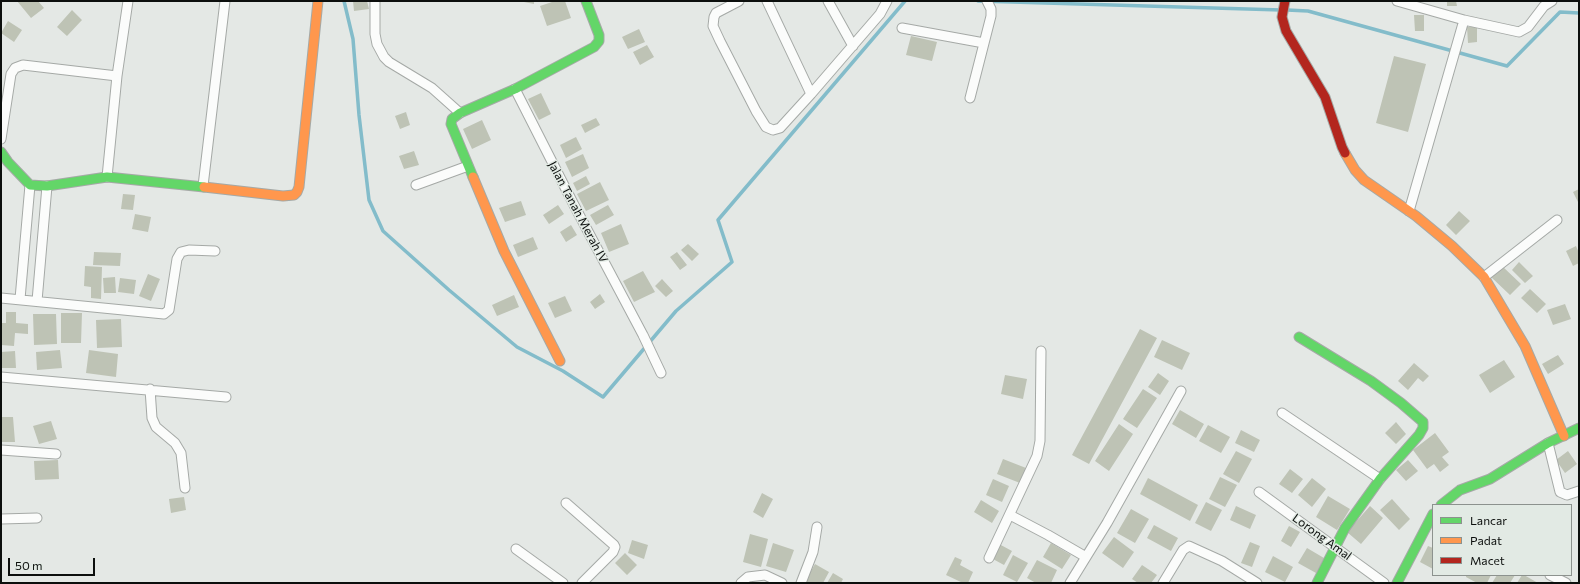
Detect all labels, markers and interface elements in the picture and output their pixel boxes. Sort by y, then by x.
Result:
street label: Jalan Tanah Merah IV [545,159,611,265]
legend [1432,504,1572,576]
street label: Lorong Amal [1290,511,1354,563]
text: Lancar [1470,513,1507,527]
text: Padat [1470,533,1502,547]
scale bar [10,550,97,576]
text: Macet [1470,553,1505,567]
text: 50 m [15,558,43,572]

